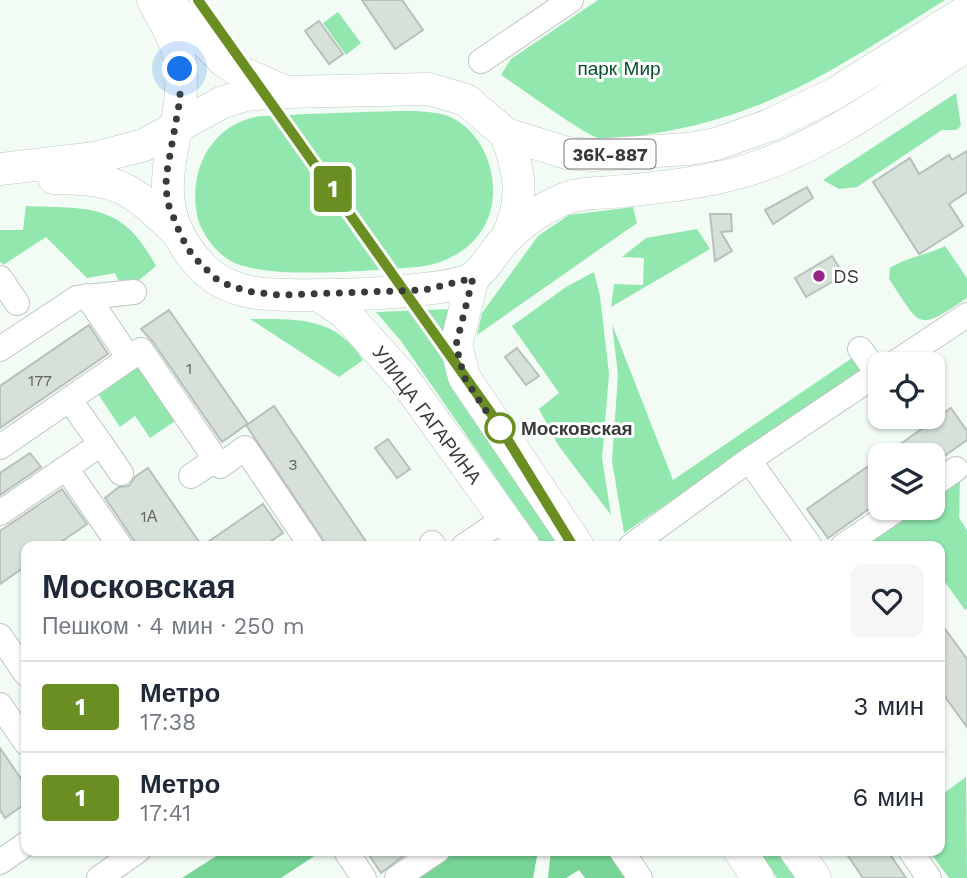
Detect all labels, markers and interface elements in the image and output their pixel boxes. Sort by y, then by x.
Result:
your location [162,51,197,86]
park label: парк Мир [577,57,661,80]
road number: 36К-887 [564,140,656,168]
line badge: 1 [310,166,356,212]
text: 1 [328,175,338,203]
place label: DS [833,265,859,288]
marker: DS [811,268,827,284]
street label: УЛИЦА ГАГАРИНА [368,341,487,489]
map controls [868,352,945,520]
button: locate [868,352,945,429]
house number: 1 [186,359,192,378]
house number: 177 [28,371,52,390]
marker: Московская [485,413,515,443]
place label: Московская [521,417,633,440]
button: layers [868,443,945,520]
house number: 3 [288,455,298,474]
house number: 1А [141,507,158,526]
button: heart [850,564,924,638]
text: Московская [42,567,236,606]
text: Пешком · 4 мин · 250 m [42,613,305,640]
text: Метро [140,678,220,708]
text: 3 мин [853,691,924,721]
text: 1 [75,693,86,721]
text: 17:38 [140,709,196,736]
text: Метро [140,769,220,799]
text: 6 мин [853,782,924,812]
text: 1 [75,784,86,812]
text: 17:41 [140,800,191,827]

